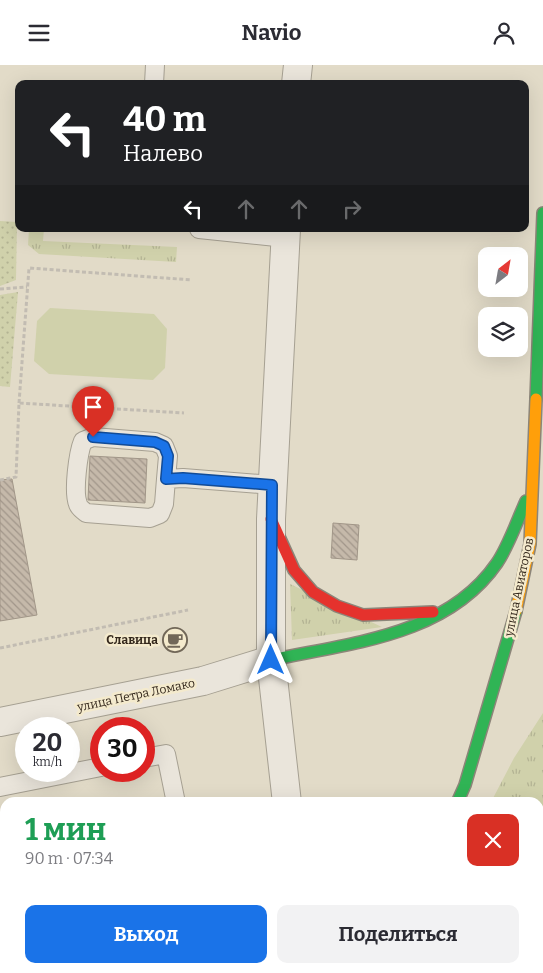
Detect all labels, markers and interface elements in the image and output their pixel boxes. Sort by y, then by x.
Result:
icon: menu [25,19,53,47]
text: Navio [241,19,302,46]
icon: person [490,19,518,47]
text: 40 m [123,98,206,140]
icon: left [40,100,105,165]
text: Налево [123,140,203,167]
icon: left [179,195,207,223]
icon: ahead [232,195,260,223]
icon: ahead [285,195,313,223]
icon: right [338,195,366,223]
north arrow [478,247,528,297]
map controls [478,247,528,357]
button: layers [478,307,528,357]
pin [72,386,114,437]
icon: arrive [79,393,107,421]
street label: улица Авиаторов [502,536,536,639]
cafe icon: Славица [162,627,188,653]
place label: Славица [106,633,158,647]
position arrow [244,633,296,685]
street label: улица Петра Ломако [75,676,196,715]
speed limit sign: 30 [90,717,155,782]
text: 20 [33,728,62,758]
text: km/h [33,755,62,769]
text: 1 мин [25,812,106,848]
button: close [467,814,519,866]
text: 90 m · 07:34 [25,849,113,868]
button: Выход [25,905,267,963]
button: Поделиться [277,905,519,963]

